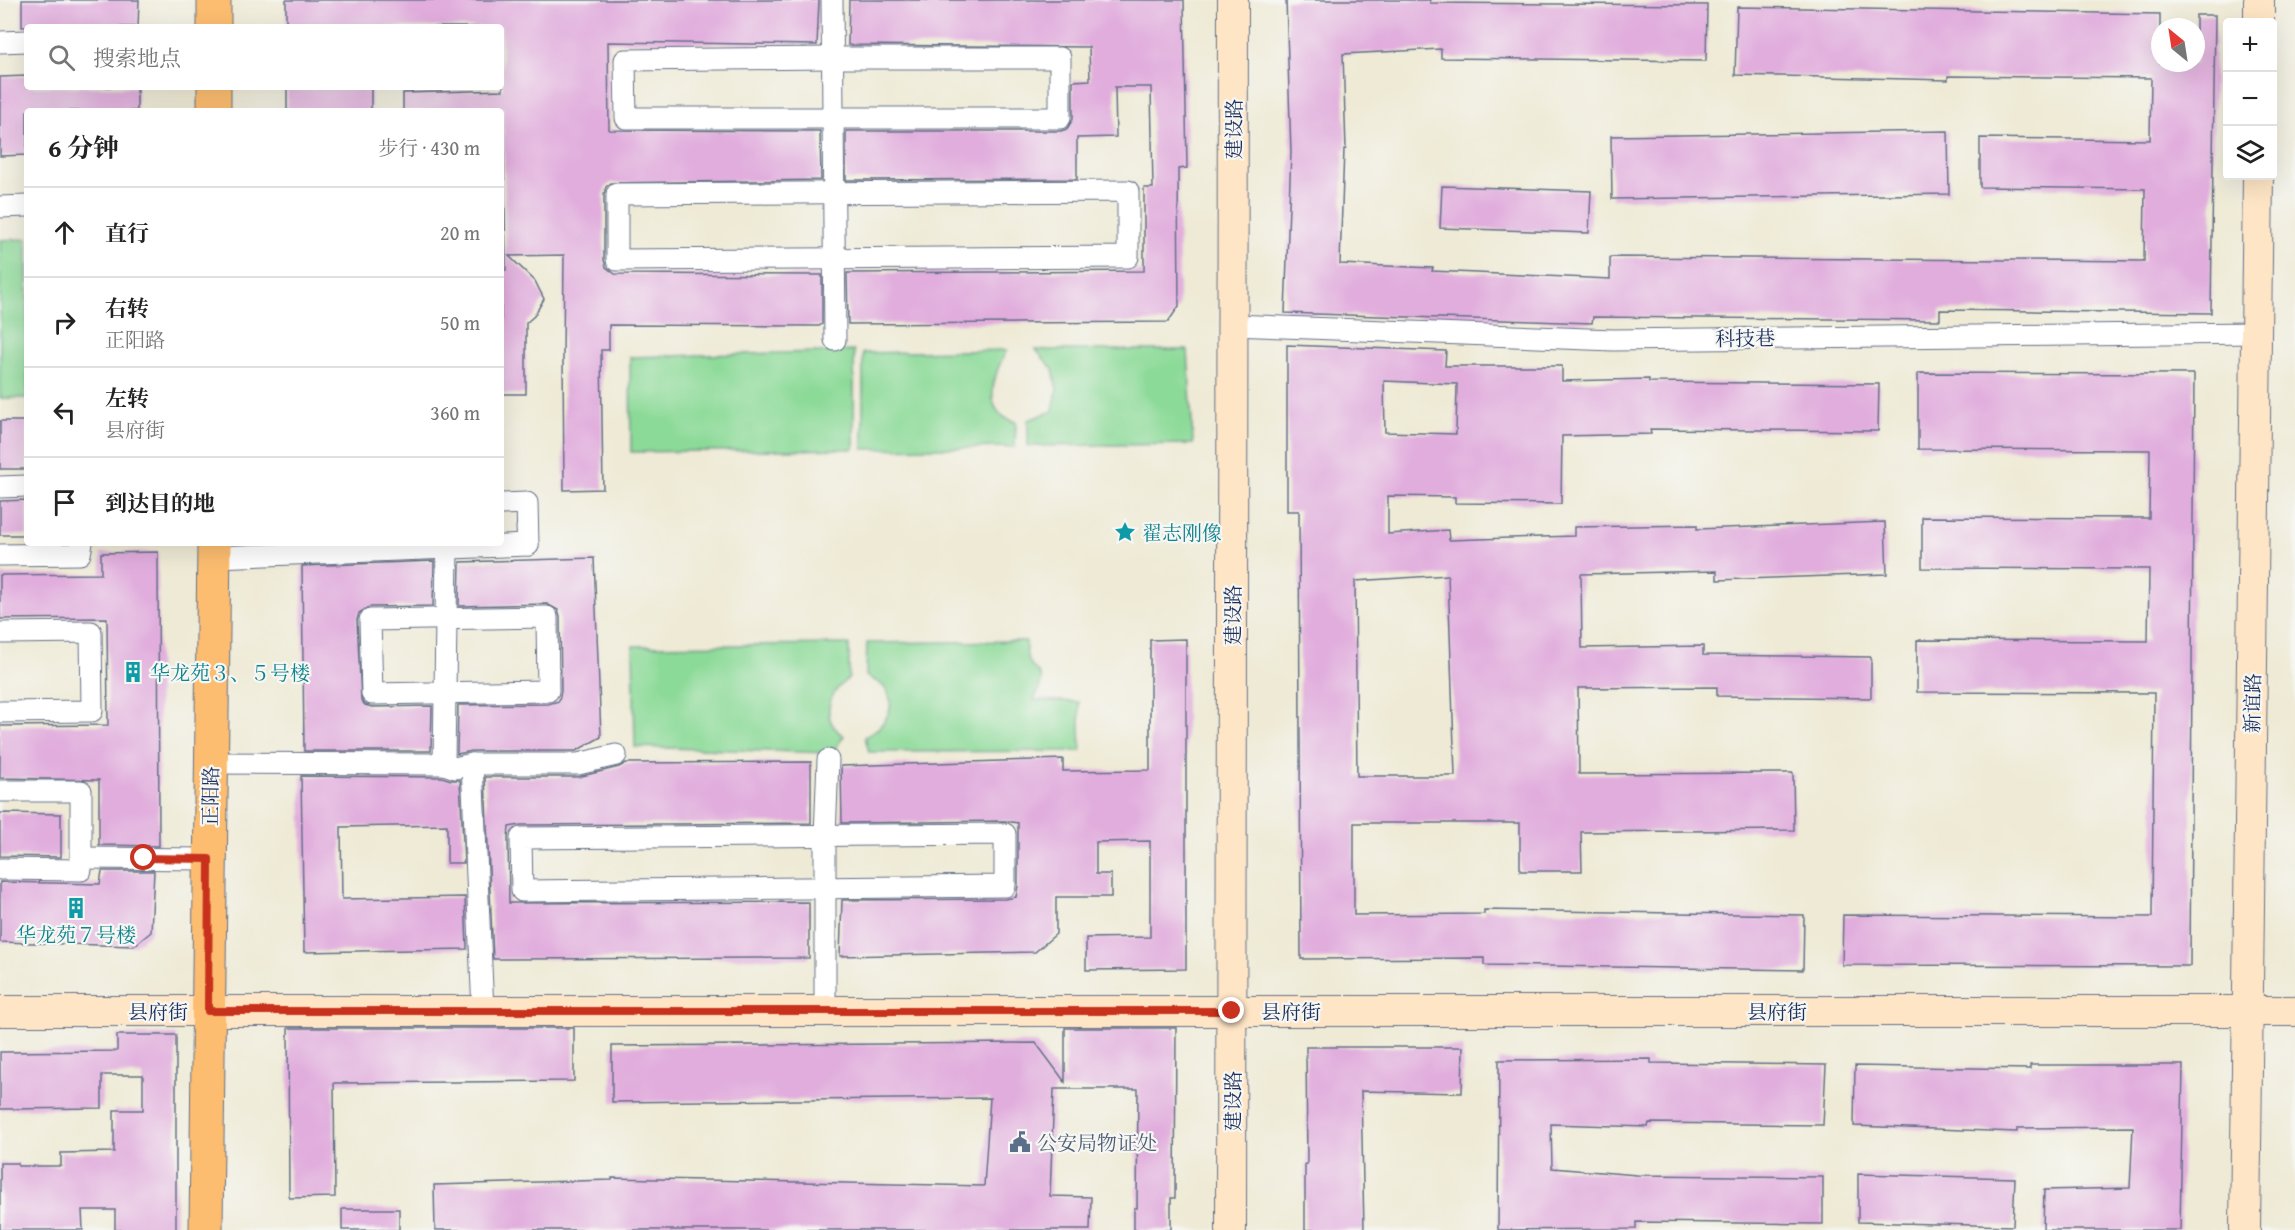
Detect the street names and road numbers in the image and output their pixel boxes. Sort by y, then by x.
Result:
street label: 建设路 [1219,99,1248,159]
street label: 科技巷 [1715,323,1775,353]
street label: 建设路 [1218,585,1247,645]
street label: 新谊路 [2237,673,2267,733]
street label: 正阳路 [195,766,225,826]
street label: 县府街 [128,997,188,1026]
street label: 县府街 [1261,997,1321,1026]
street label: 县府街 [1747,997,1807,1026]
street label: 建设路 [1218,1071,1247,1131]

